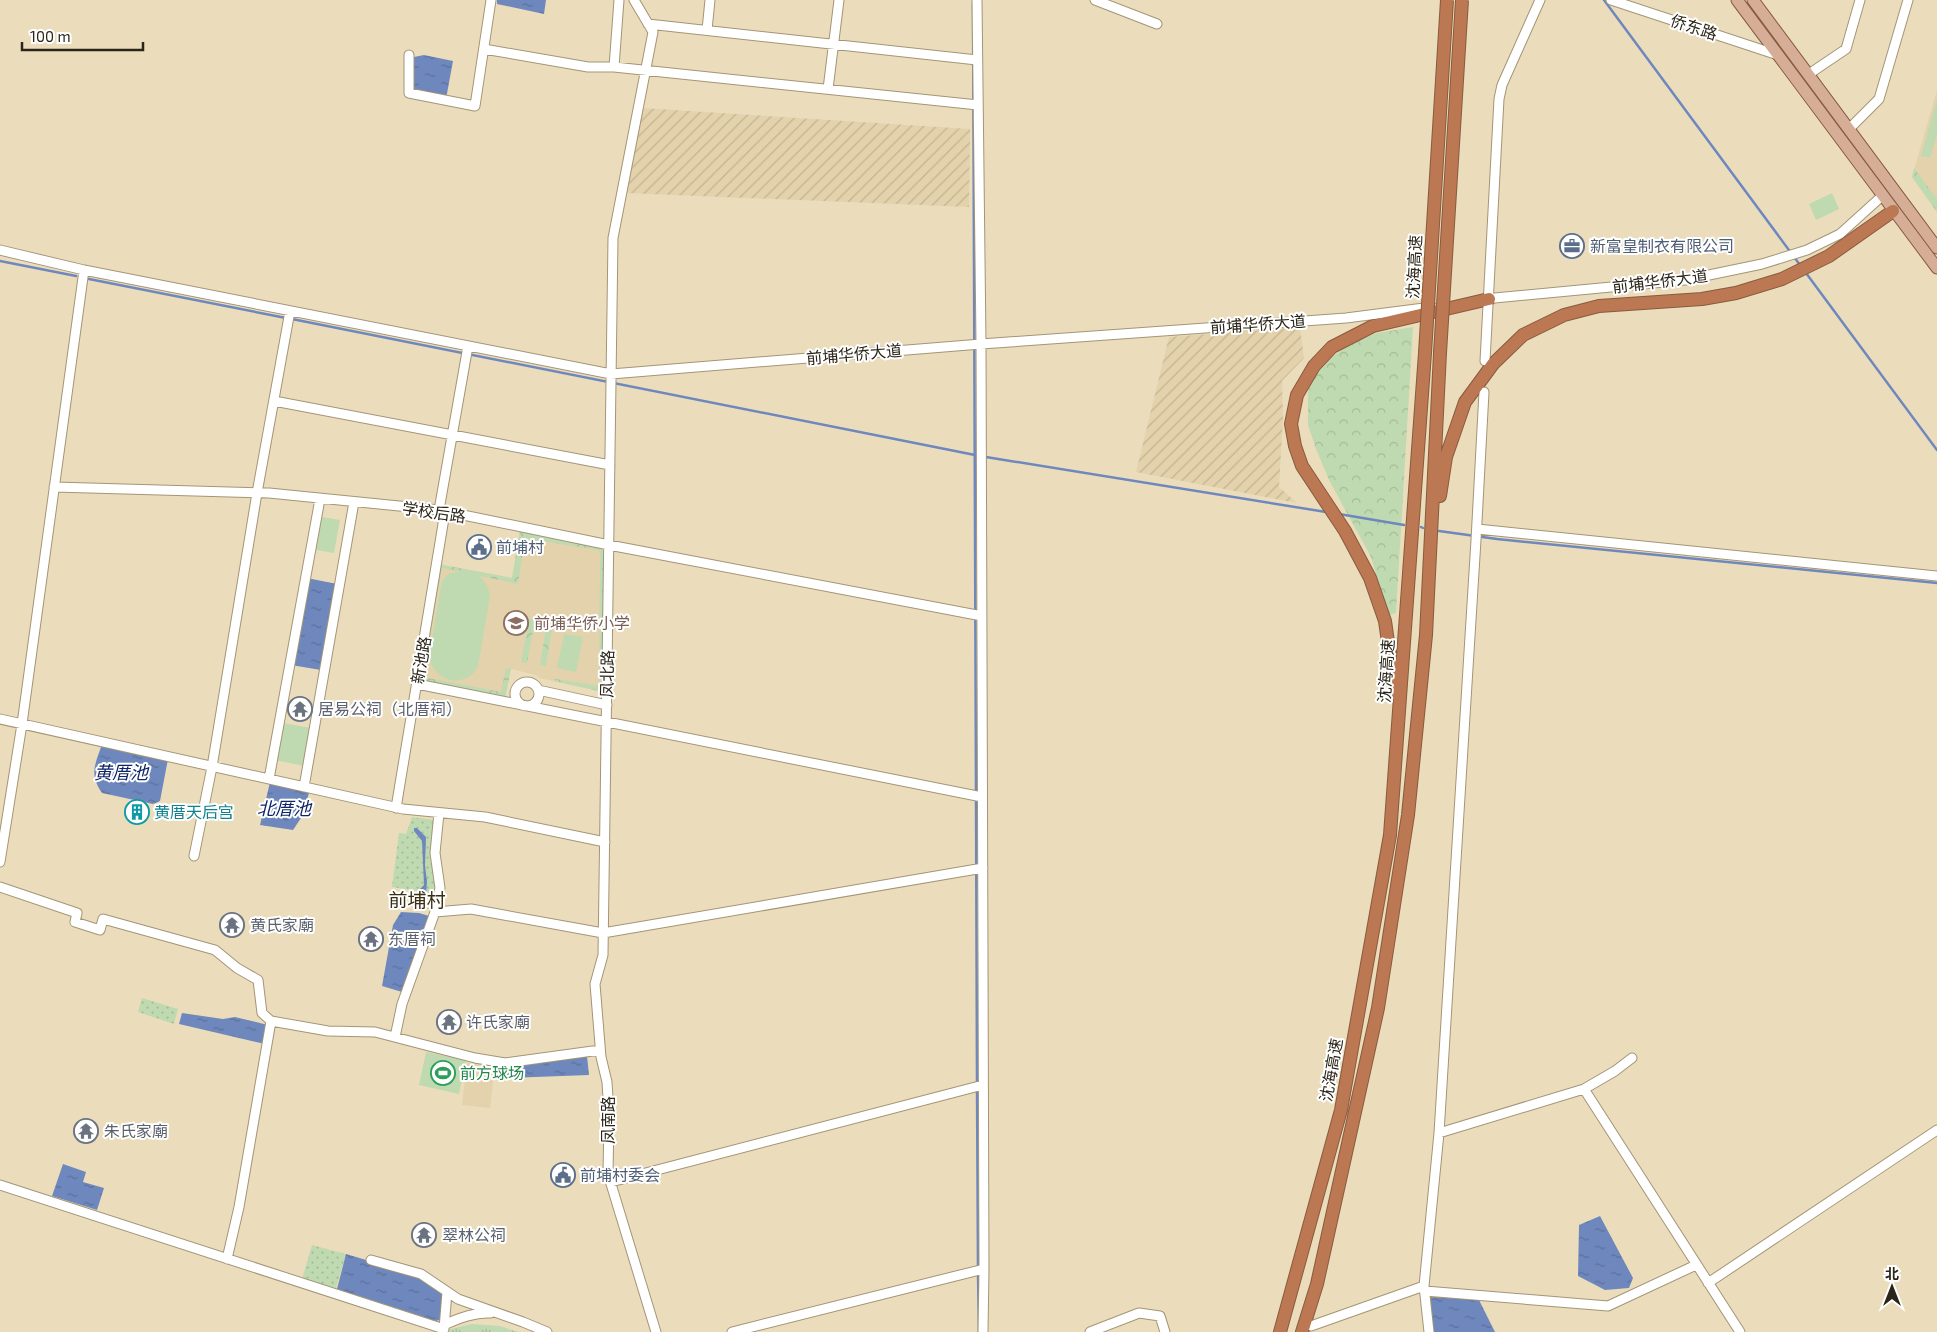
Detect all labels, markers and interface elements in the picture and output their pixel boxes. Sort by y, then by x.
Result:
street label: 侨东路 [1668,10,1720,43]
scale bar [22,20,144,52]
text: 100 m [30,27,71,45]
office icon: 新富皇制衣有限公司 [1559,233,1585,259]
street label: 沈海高速 [1402,235,1425,299]
place label: 新富皇制衣有限公司 [1590,236,1734,255]
street label: 前埔华侨大道 [1611,265,1709,296]
street label: 前埔华侨大道 [1209,311,1307,336]
street label: 前埔华侨大道 [805,340,903,367]
street label: 学校后路 [401,498,467,525]
public building icon: 前埔村 [466,534,492,560]
place label: 前埔村 [496,537,544,556]
school or university icon: 前埔华侨小学 [503,610,529,636]
place label: 前埔华侨小学 [534,613,630,632]
street label: 新池路 [407,635,434,685]
street label: 沈海高速 [1374,638,1397,704]
street label: 凤北路 [597,650,616,698]
temple icon: 居易公祠（北厝祠） [287,696,313,722]
place label: 居易公祠（北厝祠） [318,699,462,718]
water label: 黄厝池 [94,761,150,783]
water label: 北厝池 [257,797,313,819]
building icon: 黄厝天后宫 [124,799,150,825]
place label: 黄厝天后宫 [154,802,234,821]
district label: 前埔村 [388,888,446,911]
temple icon: 黄氏家廟 [219,912,245,938]
place label: 黄氏家廟 [250,915,314,934]
temple icon: 东厝祠 [358,926,384,952]
place label: 东厝祠 [388,929,436,948]
temple icon: 许氏家廟 [436,1009,462,1035]
place label: 许氏家廟 [466,1012,530,1031]
street label: 沈海高速 [1316,1037,1345,1103]
sports icon: 前方球场 [430,1060,456,1086]
place label: 前方球场 [460,1063,524,1082]
street label: 凤南路 [598,1096,617,1144]
temple icon: 朱氏家廟 [73,1118,99,1144]
place label: 朱氏家廟 [104,1121,168,1140]
public building icon: 前埔村委会 [550,1162,576,1188]
place label: 前埔村委会 [580,1165,660,1184]
temple icon: 翠林公祠 [411,1222,437,1248]
place label: 翠林公祠 [442,1225,506,1244]
north arrow [1867,1262,1917,1312]
text: 北 [1885,1265,1899,1282]

